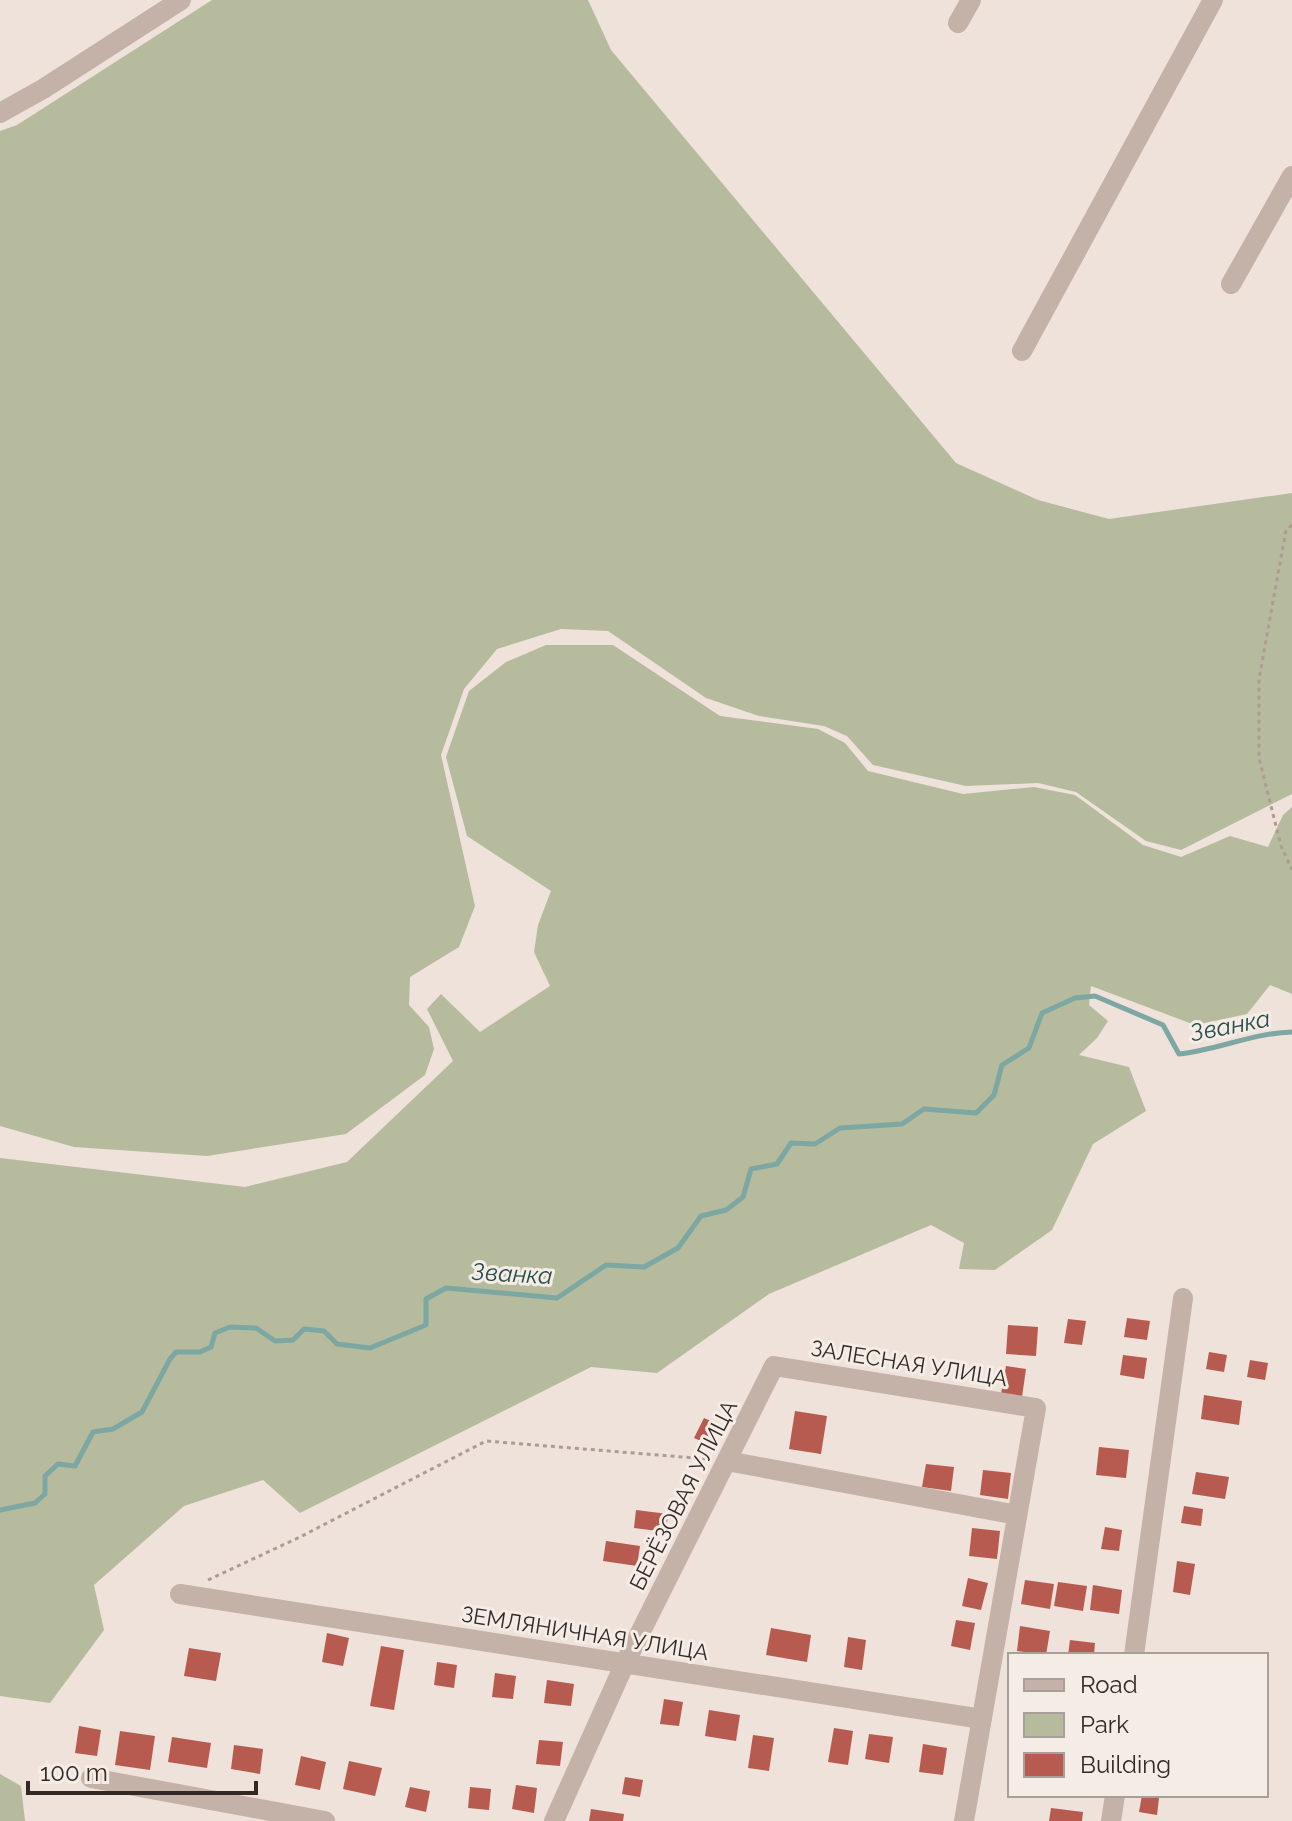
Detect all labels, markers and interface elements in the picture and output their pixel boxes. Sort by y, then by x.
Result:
water label: Званка [1187,1004,1273,1047]
water label: Званка [471,1257,553,1290]
street label: ЗАЛЕСНАЯ УЛИЦА [809,1335,1009,1391]
street label: БЕРЁЗОВАЯ УЛИЦА [624,1396,742,1594]
street label: ЗЕМЛЯНИЧНАЯ УЛИЦА [460,1601,711,1665]
legend [1008,1653,1268,1797]
text: Road [1080,1670,1138,1699]
text: Park [1080,1710,1129,1739]
scale bar [28,1745,256,1795]
text: Building [1080,1750,1171,1779]
text: 100 m [40,1758,108,1787]

